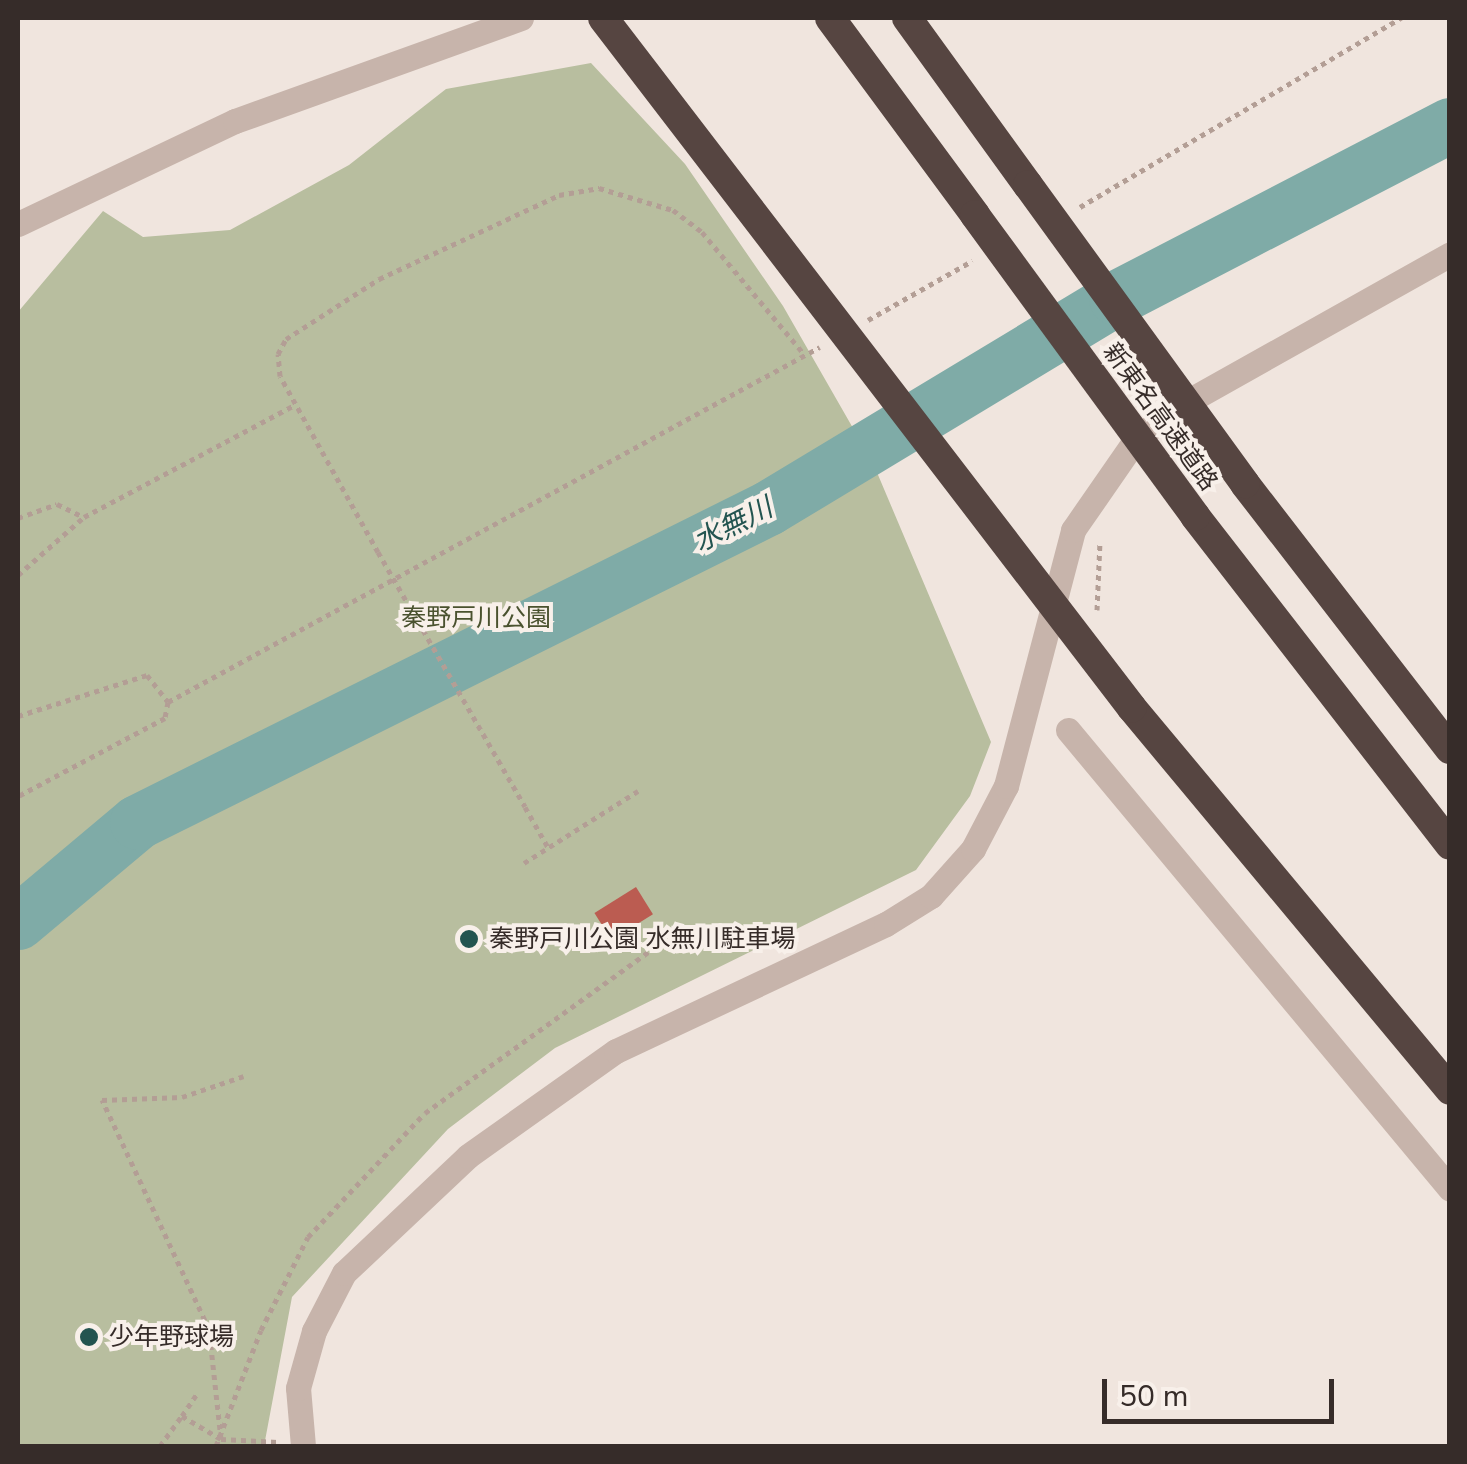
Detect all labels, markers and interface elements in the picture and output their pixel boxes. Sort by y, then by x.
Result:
street label: 新東名高速道路 [1096,337,1224,497]
water label: 水無川 [688,491,778,559]
park label: 秦野戸川公園 [401,603,551,633]
place label: 秦野戸川公園 水無川駐車場 [489,924,795,954]
marker: 秦野戸川公園 水無川駐車場 [458,928,480,950]
place label: 少年野球場 [109,1322,234,1352]
marker: 少年野球場 [78,1326,100,1348]
scale bar [1107,1359,1340,1421]
text: 50 m [1119,1376,1188,1417]

